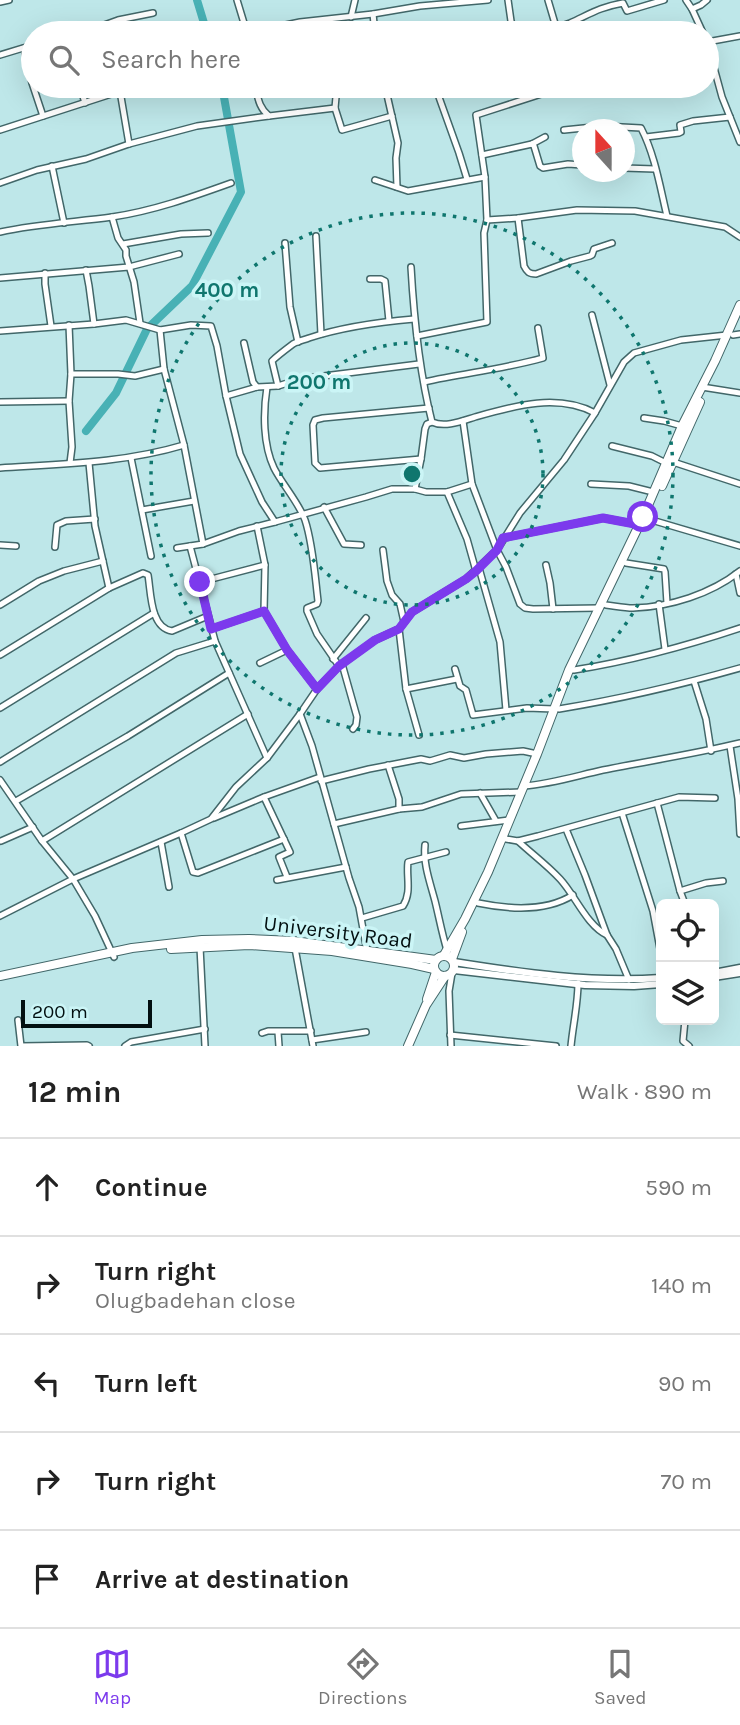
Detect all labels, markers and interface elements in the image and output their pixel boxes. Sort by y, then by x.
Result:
search box [21,21,719,98]
icon: search [45,41,83,79]
text: Search here [101,44,241,75]
north arrow [572,119,635,182]
text: 400 m [195,278,259,302]
text: 200 m [287,370,351,394]
centre of rings [400,462,424,486]
route start [627,501,658,532]
route end [184,566,215,597]
map controls [656,899,719,1025]
button: locate [656,899,719,962]
street label: University Road [262,911,414,953]
button: layers [656,962,719,1025]
scale bar [21,997,152,1029]
text: 200 m [32,1001,88,1023]
text: 12 min [28,1074,121,1110]
text: Walk · 890 m [577,1078,712,1105]
icon: ahead [28,1168,66,1206]
text: Continue [95,1172,207,1203]
text: 590 m [645,1174,712,1201]
text: Turn right [95,1256,216,1287]
icon: right [28,1266,66,1304]
text: 140 m [651,1272,712,1299]
text: Olugbadehan close [95,1287,296,1314]
icon: left [28,1364,66,1402]
text: Turn left [95,1368,197,1399]
text: 90 m [658,1370,712,1397]
icon: right [28,1462,66,1500]
text: Turn right [95,1466,216,1497]
text: 70 m [661,1468,712,1495]
icon: arrive [28,1560,66,1598]
text: Arrive at destination [95,1564,349,1595]
tab: Map [93,1645,131,1709]
tab: Directions [318,1645,407,1709]
tab: Saved [594,1645,647,1709]

